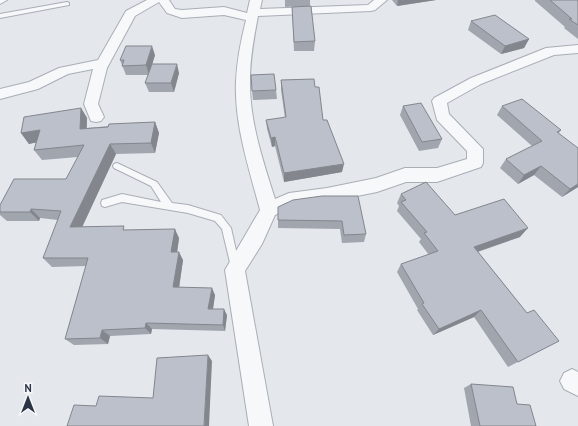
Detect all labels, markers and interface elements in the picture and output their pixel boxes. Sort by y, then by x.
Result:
north arrow [8,378,48,418]
text: N [24,381,32,395]

